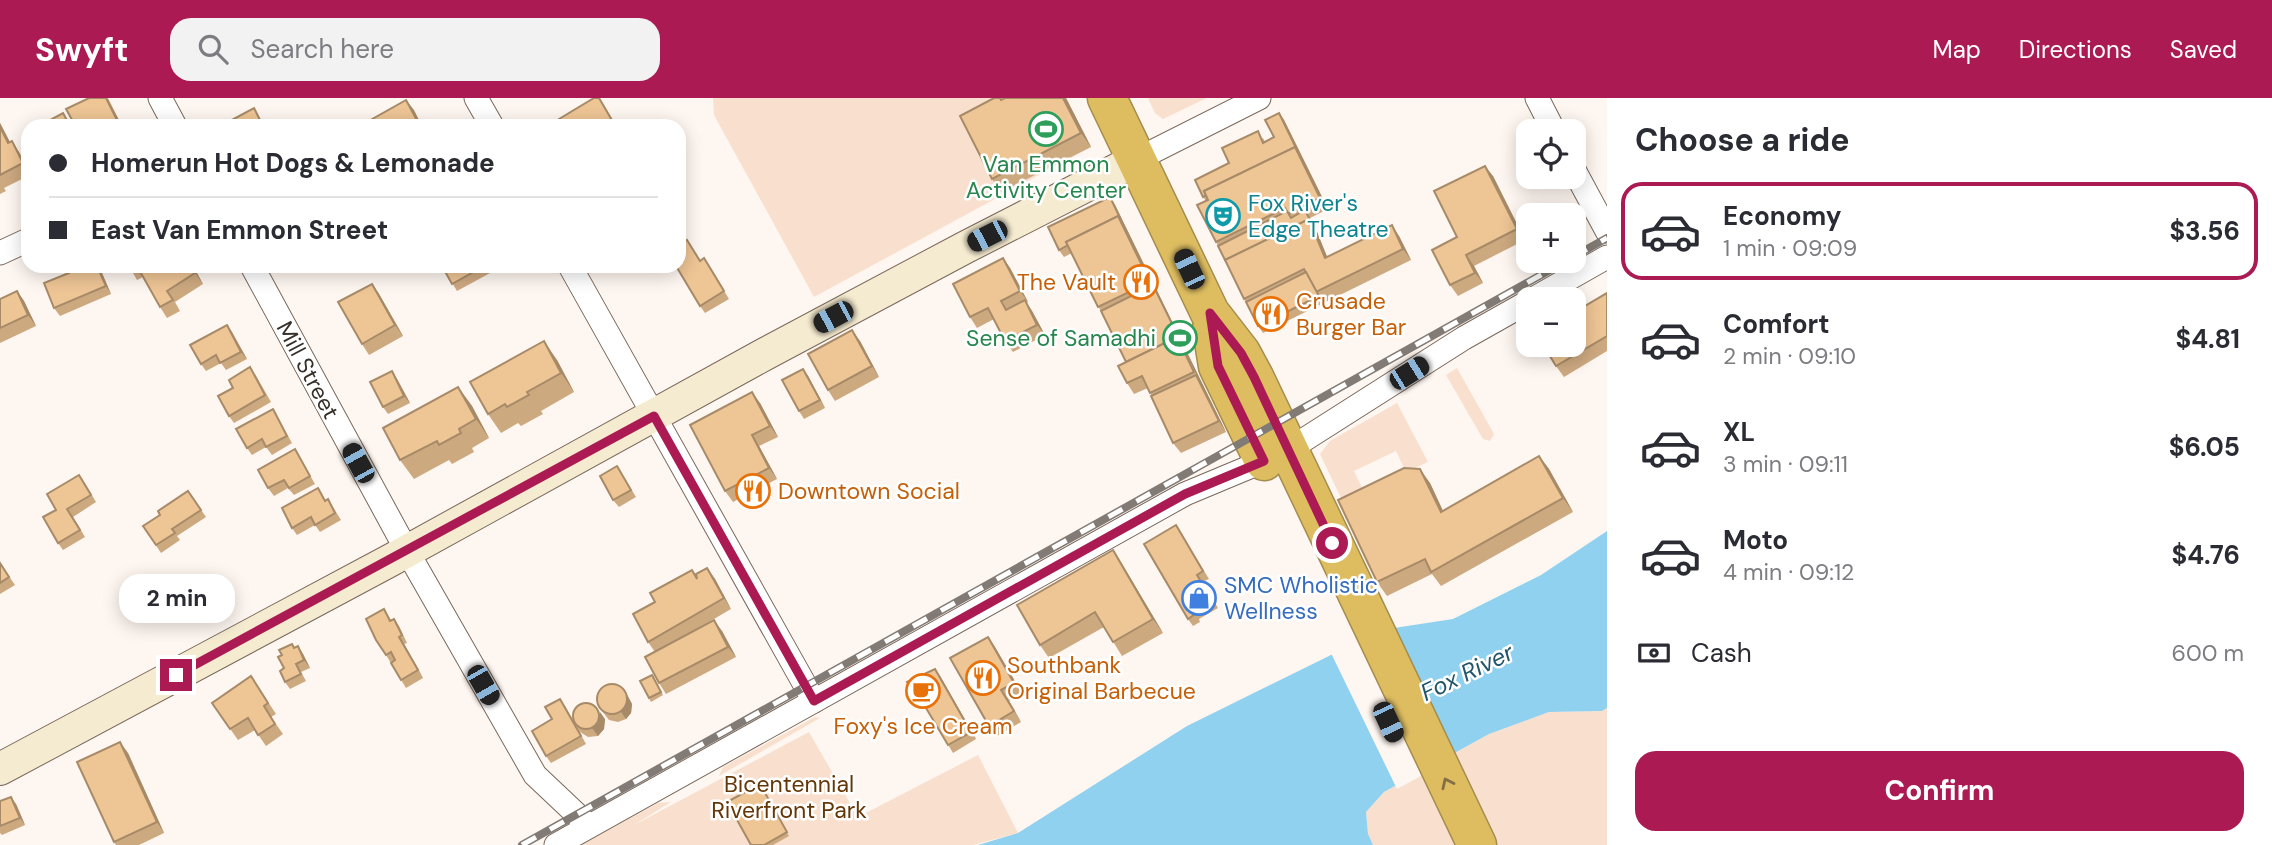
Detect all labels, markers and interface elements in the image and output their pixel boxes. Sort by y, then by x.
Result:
search box [170,18,660,81]
text: Swyft [35,28,128,71]
icon: search [194,30,232,68]
text: Search here [250,32,394,66]
text: Map [1933,34,1981,65]
text: Directions [2019,34,2132,65]
text: Saved [2170,34,2237,65]
sports icon: Van Emmon Activity Center [1027,110,1065,148]
map controls [1516,119,1586,357]
button: locate [1516,119,1586,189]
text: Choose a ride [1635,119,1850,161]
text: Homerun Hot Dogs & Lemonade [91,146,495,180]
place label: Van Emmon Activity Center [966,149,1126,205]
place label: Fox River's Edge Theatre [1248,188,1389,244]
theatre icon: Fox River's Edge Theatre [1204,197,1242,235]
text: Economy [1723,199,1841,233]
icon: car [1639,200,1702,263]
button: + [1516,203,1586,273]
text: East Van Emmon Street [91,213,388,247]
text: $3.56 [2169,214,2240,248]
car [964,217,1011,255]
text: 1 min · 09:09 [1723,233,1857,263]
car [1171,246,1208,292]
restaurant icon: The Vault [1122,263,1160,301]
place label: The Vault [1017,267,1116,297]
place label: Crusade Burger Bar [1296,286,1406,342]
button: − [1516,287,1586,357]
restaurant icon: Crusade Burger Bar [1252,295,1290,333]
car [810,298,857,336]
text: Comfort [1723,307,1829,341]
icon: car [1639,308,1702,371]
street label: Mill Street [270,316,346,424]
sports icon: Sense of Samadhi [1161,319,1199,357]
text: $4.81 [2175,322,2240,356]
place label: Sense of Samadhi [966,323,1156,353]
text: 2 min · 09:10 [1723,341,1856,371]
car [1386,353,1433,393]
text: XL [1723,415,1755,449]
icon: car [1639,416,1702,479]
text: $6.05 [2169,430,2240,464]
car [339,440,378,486]
text: 3 min · 09:11 [1723,449,1848,479]
restaurant icon: Downtown Social [734,472,772,510]
place label: Downtown Social [778,476,960,506]
text: Moto [1723,523,1788,557]
icon: car [1639,524,1702,587]
route start [1316,527,1348,559]
text: $4.76 [2171,538,2240,572]
text: 4 min · 09:12 [1723,557,1854,587]
place label: SMC Wholistic Wellness [1224,570,1378,626]
callout: 2 min [118,574,234,622]
shop icon: SMC Wholistic Wellness [1180,579,1218,617]
text: 2 min [147,583,207,613]
icon: cash [1635,634,1673,672]
water label: Fox River [1415,636,1520,708]
text: Cash [1691,636,1752,670]
text: 600 m [2171,638,2244,668]
place label: Southbank Original Barbecue [1007,650,1196,706]
route end [160,659,192,691]
restaurant icon: Southbank Original Barbecue [964,659,1002,697]
car [464,662,503,708]
cafe icon: Foxy's Ice Cream [904,672,942,710]
car [1370,699,1407,745]
place label: Foxy's Ice Cream [834,711,1012,741]
button: Confirm [1635,751,2244,831]
park label: Bicentennial Riverfront Park [711,769,867,825]
one-way arrow [1441,778,1455,790]

